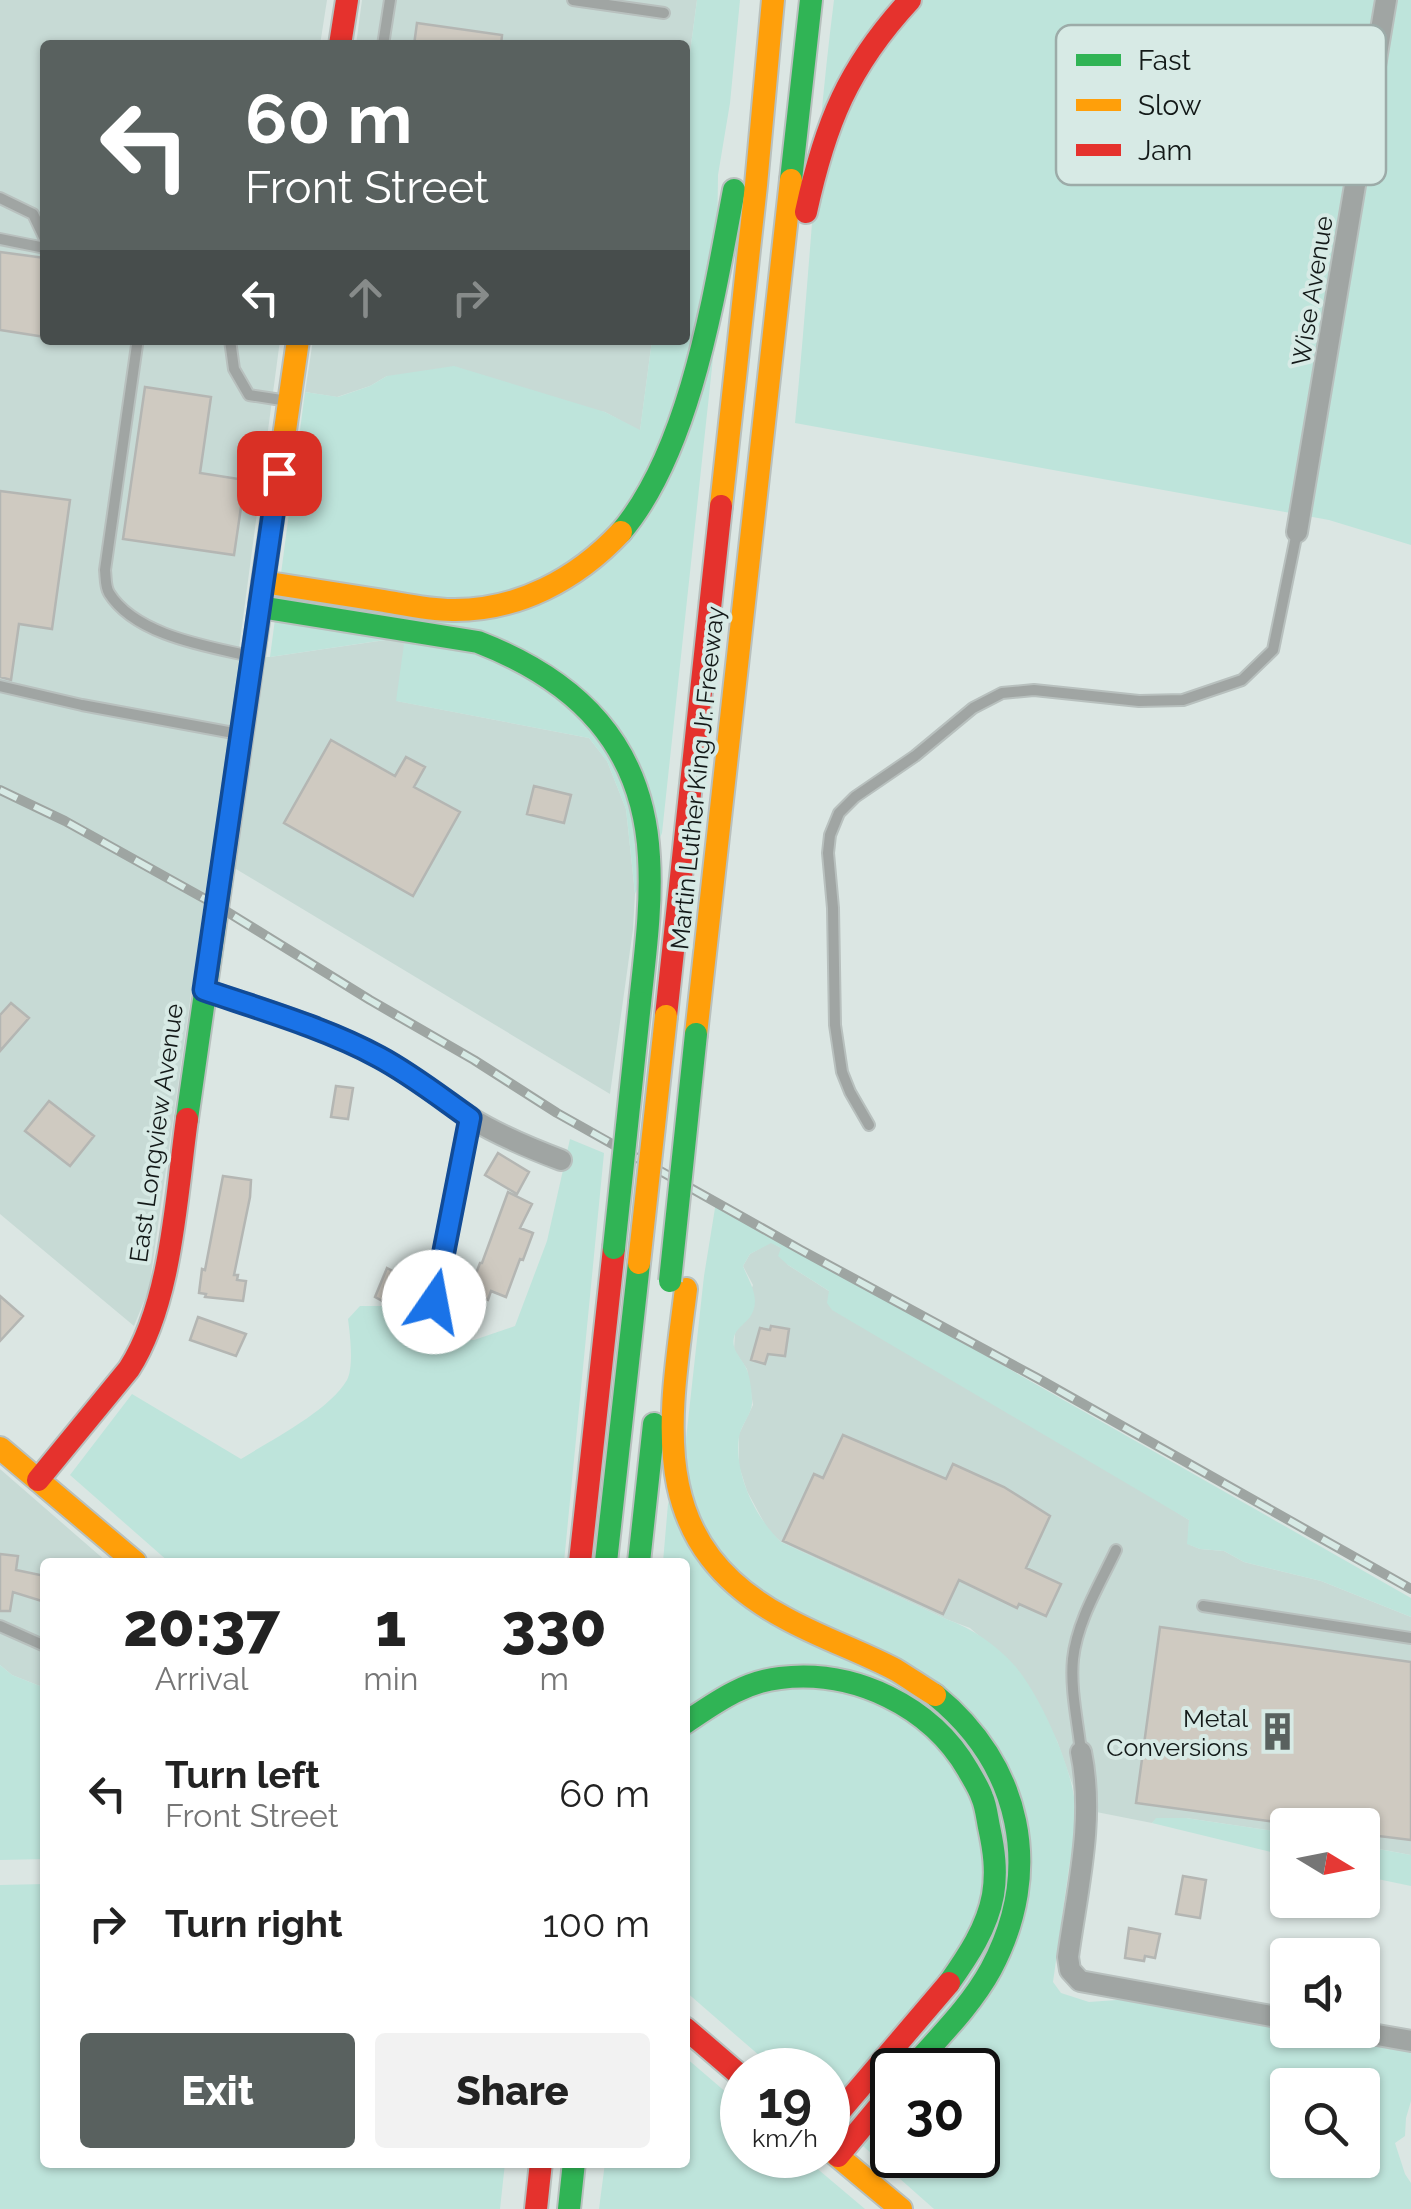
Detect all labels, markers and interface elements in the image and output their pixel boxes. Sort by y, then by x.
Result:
legend [1056,25,1386,185]
text: Fast [1138,44,1191,77]
text: 60 m [245,77,412,159]
icon: left [80,80,210,210]
text: Slow [1138,89,1202,122]
text: Jam [1138,134,1192,167]
text: Front Street [245,161,489,214]
street label: Wise Avenue [1285,214,1339,368]
icon: left [233,270,288,325]
icon: ahead [338,270,393,325]
icon: right [443,270,498,325]
pin [237,431,322,516]
icon: arrive [252,446,307,501]
street label: Martin Luther King Jr. Freeway [664,604,730,951]
street label: East Longview Avenue [123,1002,189,1264]
position arrow [382,1250,486,1354]
text: 20:37 [123,1590,280,1660]
text: 1 [375,1590,406,1660]
text: 330 [502,1590,607,1660]
text: Arrival [155,1660,249,1697]
text: min [363,1660,418,1697]
text: m [539,1660,569,1697]
place label: Metal Conversions [1106,1703,1248,1762]
building icon: Metal Conversions [1257,1711,1299,1753]
text: Turn left [165,1752,320,1797]
icon: left [80,1766,135,1821]
text: 60 m [559,1771,650,1816]
text: Front Street [165,1797,338,1834]
north arrow [1270,1808,1380,1918]
map controls [1270,1808,1380,2178]
icon: right [80,1896,135,1951]
text: Turn right [165,1901,342,1946]
text: 100 m [543,1901,650,1946]
button: sound [1270,1938,1380,2048]
button: Exit [80,2033,355,2148]
button: Share [375,2033,650,2148]
speed limit sign: 30 [870,2048,1000,2178]
button: search [1270,2068,1380,2178]
text: 19 [758,2071,812,2130]
text: km/h [752,2123,818,2153]

